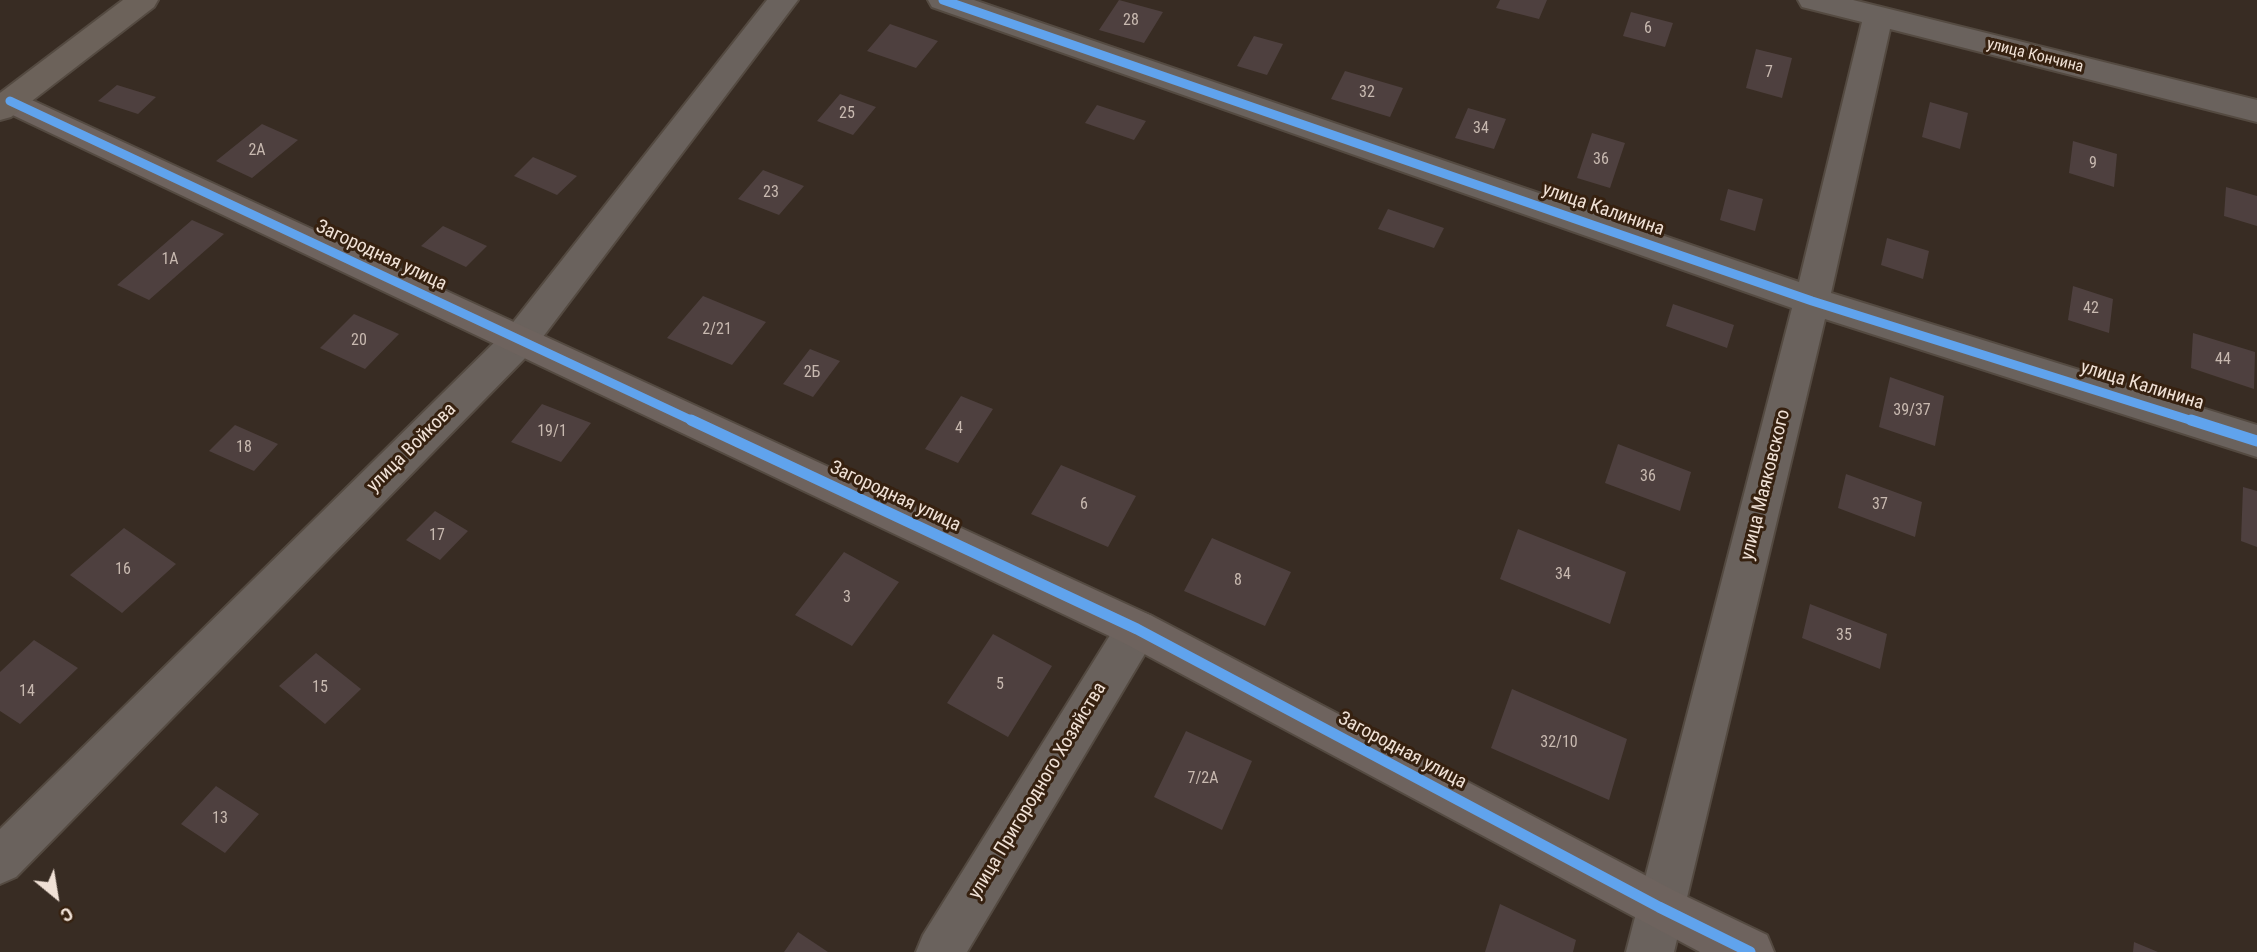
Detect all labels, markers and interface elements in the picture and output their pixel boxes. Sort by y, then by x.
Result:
house number: 28 [1123,11,1139,31]
house number: 6 [1644,19,1652,39]
street label: улица Кончина [1985,35,2085,77]
house number: 7 [1765,63,1773,83]
house number: 32 [1359,83,1375,103]
house number: 25 [839,104,855,124]
house number: 34 [1473,119,1489,139]
house number: 2А [248,141,266,161]
house number: 36 [1593,150,1609,170]
house number: 9 [2089,154,2097,174]
street label: улица Калинина [1539,178,1667,242]
house number: 23 [763,183,779,203]
street label: Загородная улица [312,216,450,296]
house number: 1А [161,250,179,270]
house number: 42 [2083,299,2099,319]
house number: 2/21 [702,320,732,340]
house number: 20 [351,331,367,351]
house number: 44 [2215,350,2231,370]
street label: улица Калинина [2078,356,2206,416]
house number: 2Б [804,363,820,383]
street label: улица Войкова [363,399,461,497]
house number: 39/37 [1893,401,1931,421]
street label: улица Маяковского [1736,407,1796,563]
house number: 4 [955,419,963,439]
house number: 19/1 [537,422,567,442]
house number: 18 [236,438,252,458]
street label: Загородная улица [826,457,964,537]
house number: 36 [1640,467,1656,487]
house number: 6 [1080,495,1088,515]
house number: 37 [1872,495,1888,515]
house number: 17 [429,526,445,546]
house number: 16 [115,560,131,580]
house number: 34 [1555,565,1571,585]
house number: 8 [1234,571,1242,591]
house number: 3 [843,588,851,608]
house number: 35 [1836,626,1852,646]
house number: 5 [996,675,1004,695]
house number: 15 [312,678,328,698]
street label: улица Пригородного Хозяйства [964,679,1112,903]
house number: 14 [19,682,35,702]
street label: Загородная улица [1334,708,1470,794]
house number: 32/10 [1540,733,1578,753]
house number: 7/2А [1188,769,1218,789]
house number: 13 [212,809,228,829]
north arrow [21,861,91,931]
text: С [56,902,77,927]

